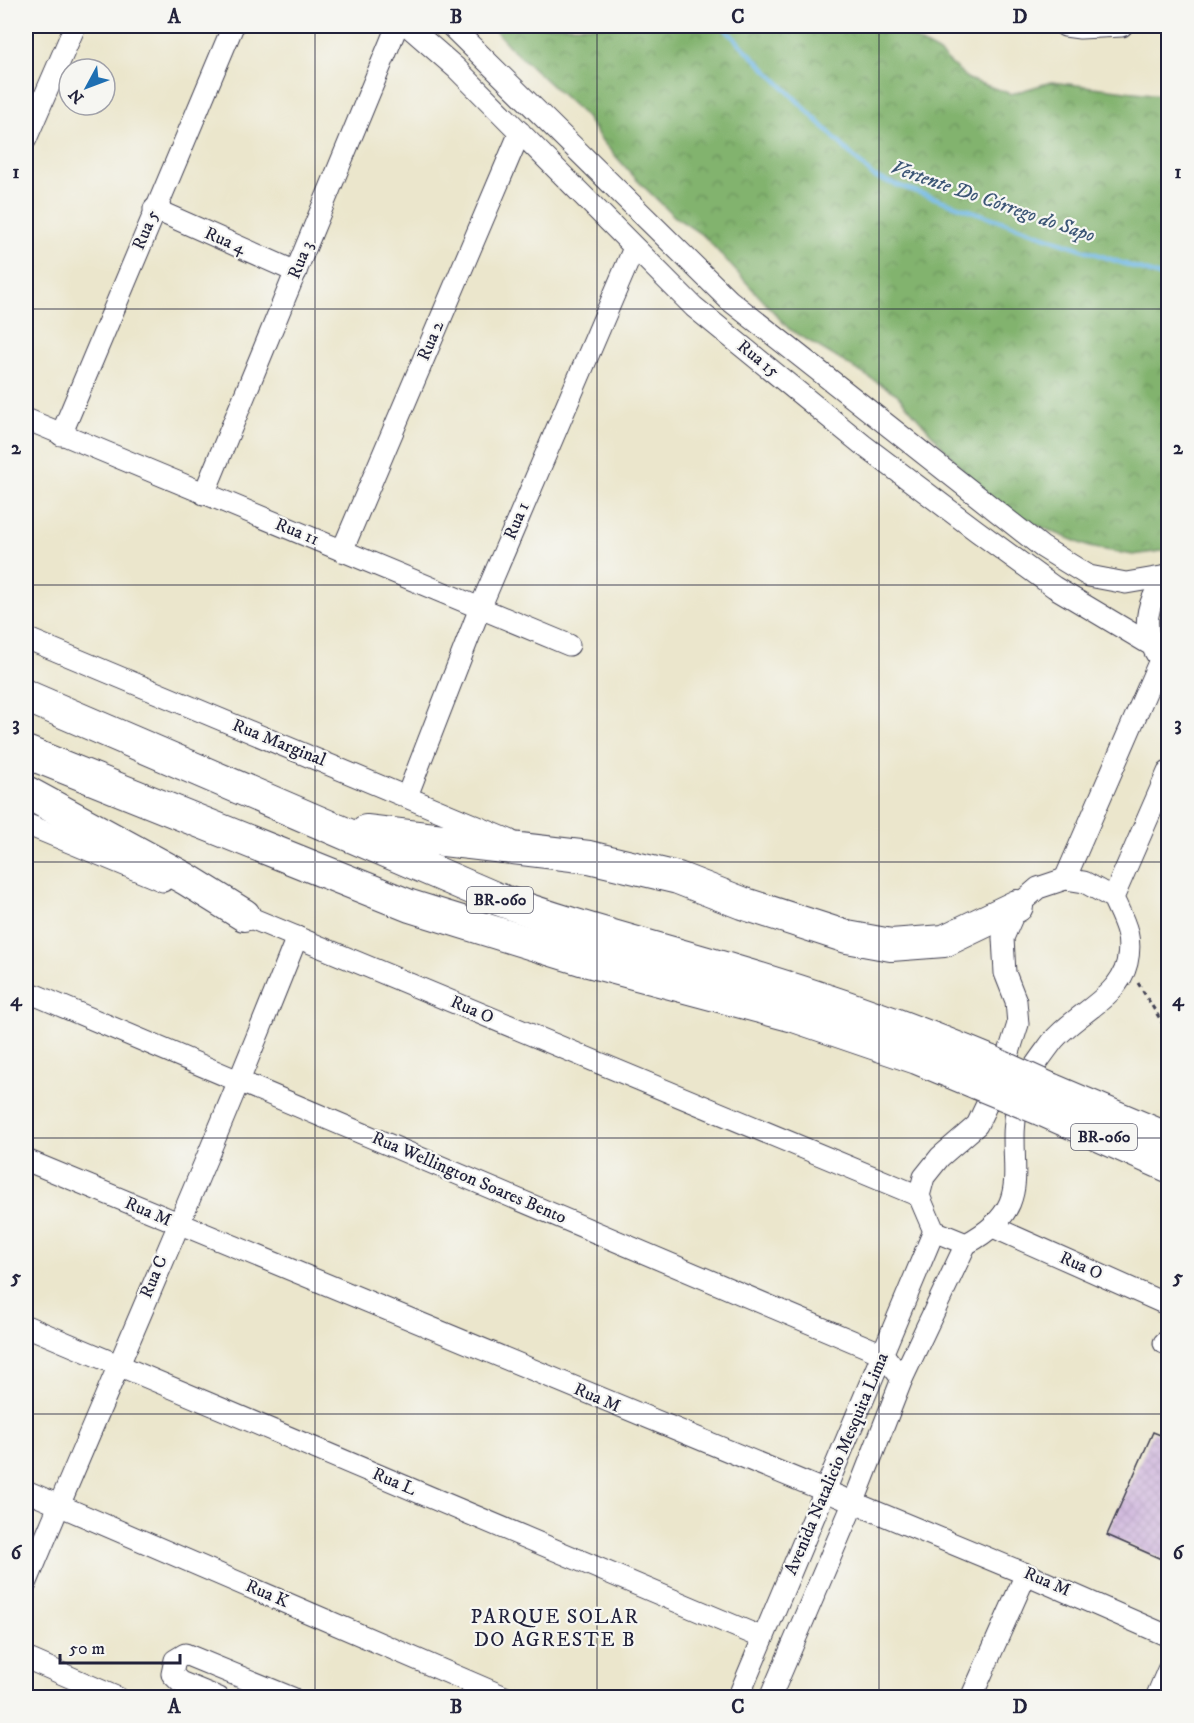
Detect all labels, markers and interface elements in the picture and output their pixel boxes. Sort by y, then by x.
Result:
text: A [167,5,182,30]
text: B [450,5,462,30]
text: C [731,5,745,30]
text: D [1013,5,1028,30]
north arrow [57,57,117,117]
text: N [65,85,88,108]
water label: Vertente Do Córrego do Sapo [888,155,1098,249]
text: 1 [12,160,20,185]
text: 1 [1174,160,1182,185]
street label: Rua 5 [128,207,164,253]
street label: Rua 4 [201,222,249,260]
street label: Rua 3 [284,238,318,282]
street label: Rua 2 [413,318,449,364]
street label: Rua 15 [733,335,783,383]
text: 2 [11,436,22,461]
text: 2 [1173,436,1184,461]
street label: Rua 1 [499,499,535,543]
street label: Rua 11 [272,513,322,551]
text: 3 [12,712,20,737]
text: 3 [1174,712,1182,737]
street label: Rua Marginal [229,714,329,772]
road number: BR-060 [467,887,533,913]
text: 4 [10,988,23,1013]
text: 4 [1172,988,1185,1013]
street label: Rua O [447,991,497,1029]
road number: BR-060 [1071,1124,1137,1150]
street label: Rua Wellington Soares Bento [368,1127,570,1229]
street label: Rua M [121,1192,175,1232]
street label: Rua O [1056,1247,1106,1285]
street label: Rua C [135,1252,173,1302]
text: 5 [10,1265,21,1290]
text: 5 [1172,1265,1183,1290]
street label: Avenida Natalicio Mesquita Lima [780,1349,894,1578]
street label: Rua M [570,1378,624,1418]
street label: Rua L [369,1463,419,1501]
text: 6 [11,1541,23,1566]
text: 6 [1173,1541,1185,1566]
street label: Rua M [1020,1562,1074,1602]
street label: Rua K [242,1575,292,1613]
district label: PARQUE SOLAR DO AGRESTE B [471,1605,639,1653]
scale bar [60,1627,180,1665]
text: 50 m [69,1638,105,1660]
text: A [167,1695,182,1720]
text: B [450,1695,462,1720]
text: C [731,1695,745,1720]
text: D [1013,1695,1028,1720]

